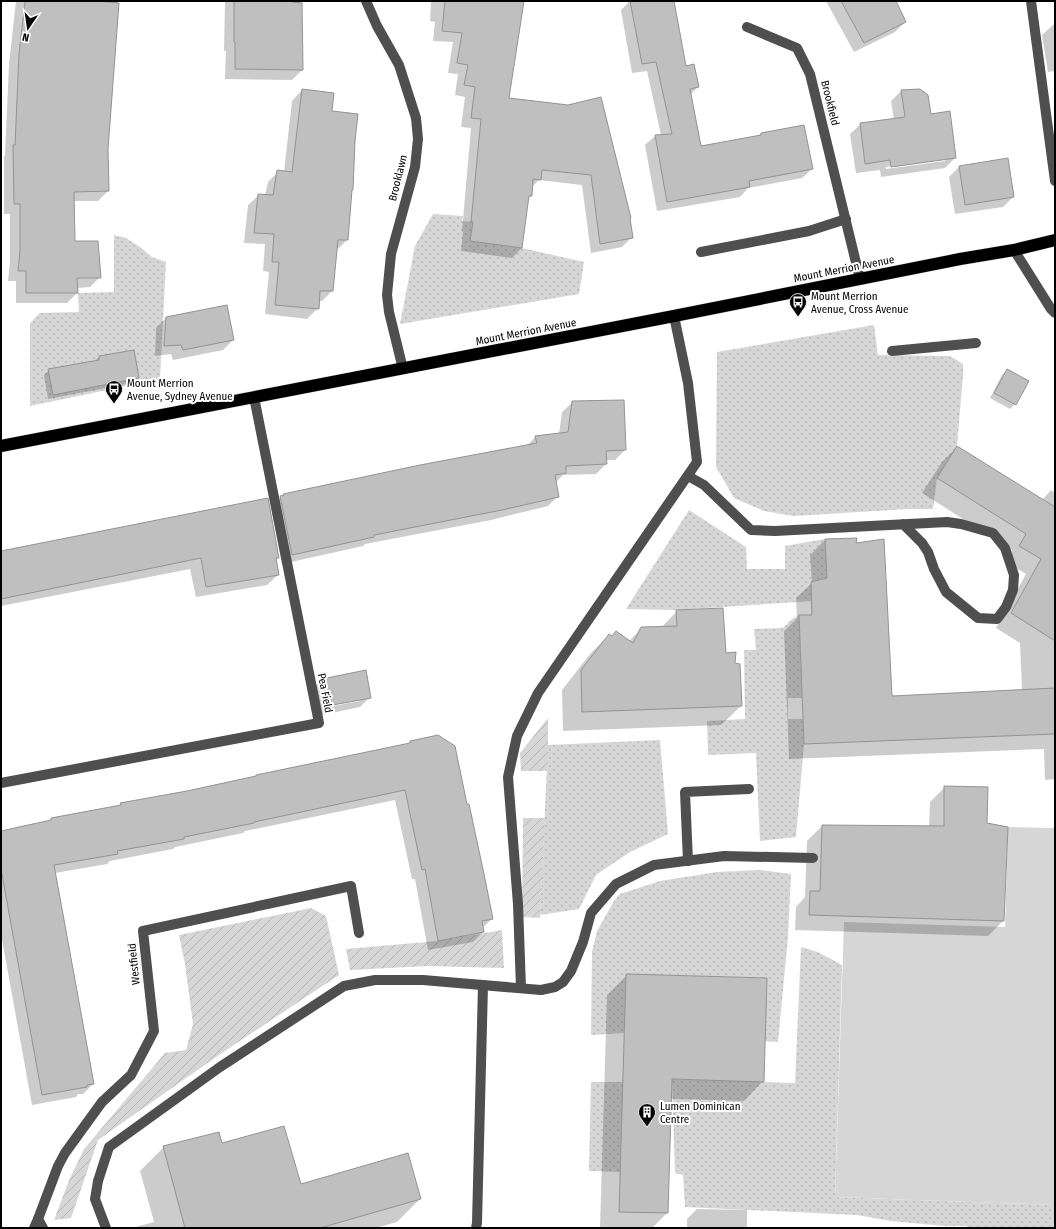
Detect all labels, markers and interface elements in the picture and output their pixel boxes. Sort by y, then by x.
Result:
north arrow [8,8,48,48]
text: N [21,30,31,44]
street label: Brookfield [818,79,842,127]
street label: Brooklawn [386,153,410,203]
street label: Mount Merrion Avenue [793,253,895,285]
place label: Mount Merrion Avenue, Cross Avenue [811,290,909,316]
bus stop icon: Mount Merrion Avenue, Cross Avenue [788,292,808,317]
street label: Mount Merrion Avenue [475,316,577,348]
place label: Mount Merrion Avenue, Sydney Avenue [127,377,233,403]
bus stop icon: Mount Merrion Avenue, Sydney Avenue [104,379,124,404]
street label: Pea Field [315,672,335,714]
street label: Westfield [125,943,143,985]
place label: Lumen Dominican Centre [660,1100,741,1126]
building icon: Lumen Dominican Centre [637,1102,657,1127]

